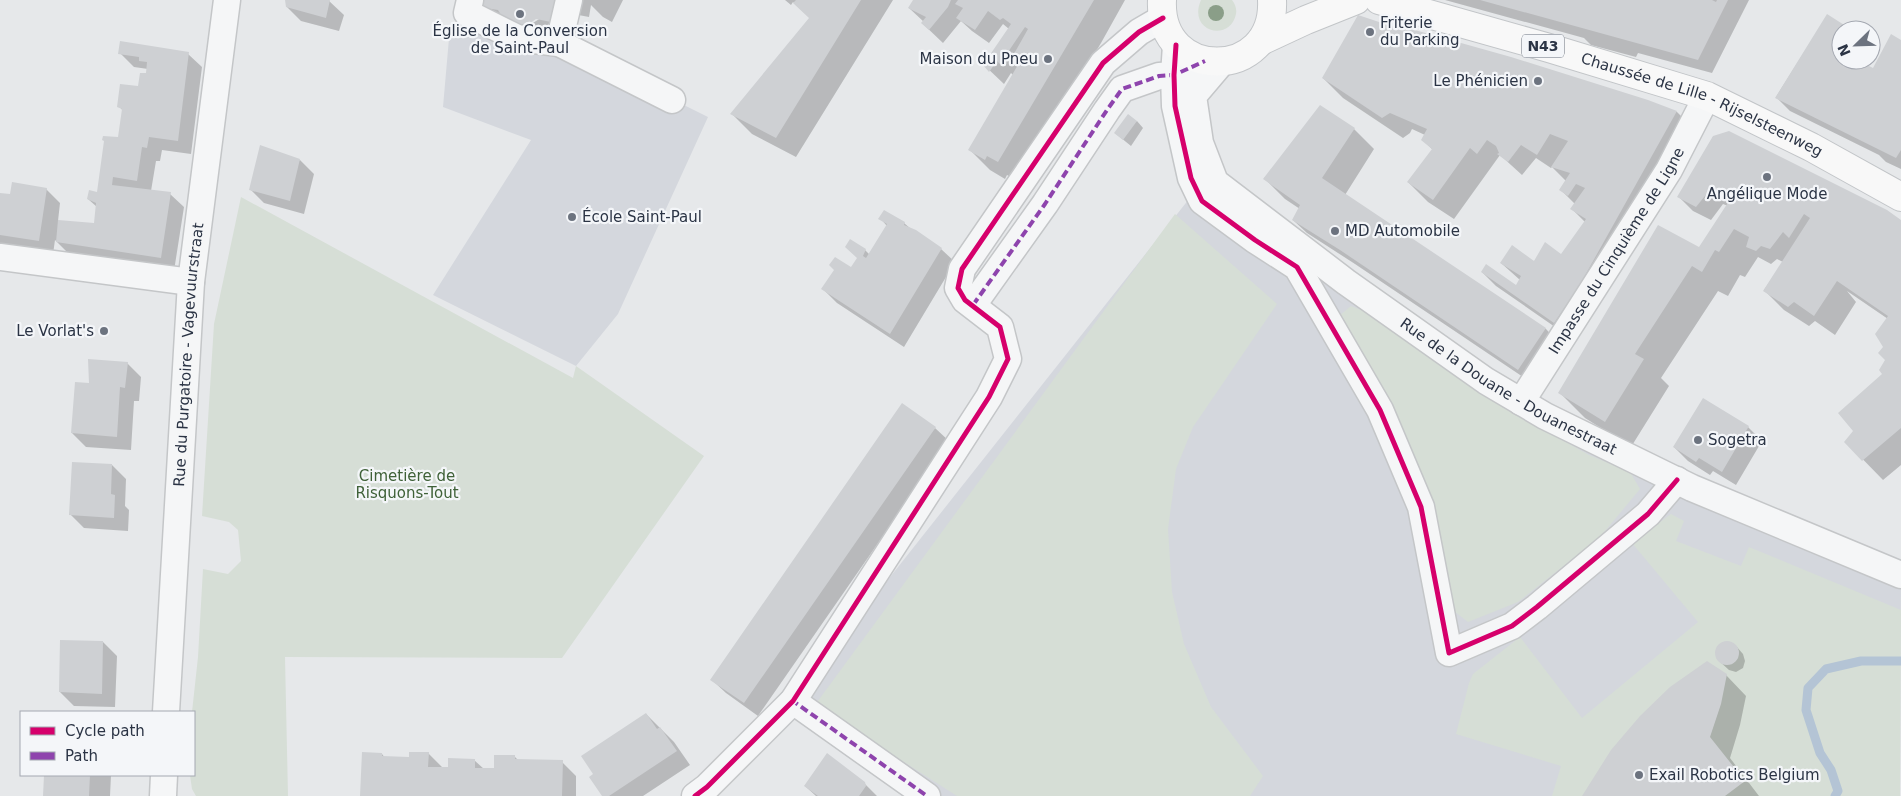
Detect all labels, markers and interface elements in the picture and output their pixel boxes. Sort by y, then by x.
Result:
marker: Église de la Conversion de Saint-Paul [514,8,526,20]
place label: Friterie du Parking [1380,14,1459,49]
north arrow [1831,20,1881,70]
place label: Église de la Conversion de Saint-Paul [433,21,607,57]
marker: Friterie du Parking [1364,26,1376,38]
road number: N43 [1522,34,1564,58]
text: N [1834,42,1854,59]
street label: Chaussée de Lille - Rijselsteenweg [1579,49,1826,161]
place label: Maison du Pneu [920,50,1038,68]
marker: Maison du Pneu [1042,53,1054,65]
place label: Le Phénicien [1433,72,1528,90]
marker: Le Phénicien [1532,75,1544,87]
street label: Impasse du Cinquième de Ligne [1545,144,1688,357]
marker: Angélique Mode [1761,171,1773,183]
place label: Angélique Mode [1707,185,1827,203]
place label: École Saint-Paul [582,207,702,226]
marker: École Saint-Paul [566,211,578,223]
street label: Rue du Purgatoire - Vagevuurstraat [170,222,207,487]
place label: MD Automobile [1345,222,1460,240]
marker: MD Automobile [1329,225,1341,237]
street label: Rue de la Douane - Douanestraat [1397,314,1620,459]
place label: Le Vorlat's [16,322,94,340]
marker: Le Vorlat's [98,325,110,337]
place label: Sogetra [1708,431,1767,449]
marker: Sogetra [1692,434,1704,446]
park label: Cimetière de Risquons-Tout [355,467,459,502]
legend [20,711,195,776]
text: Cycle path [65,722,145,740]
text: Path [65,747,98,765]
place label: Exail Robotics Belgium [1649,766,1820,784]
marker: Exail Robotics Belgium [1633,769,1645,781]

